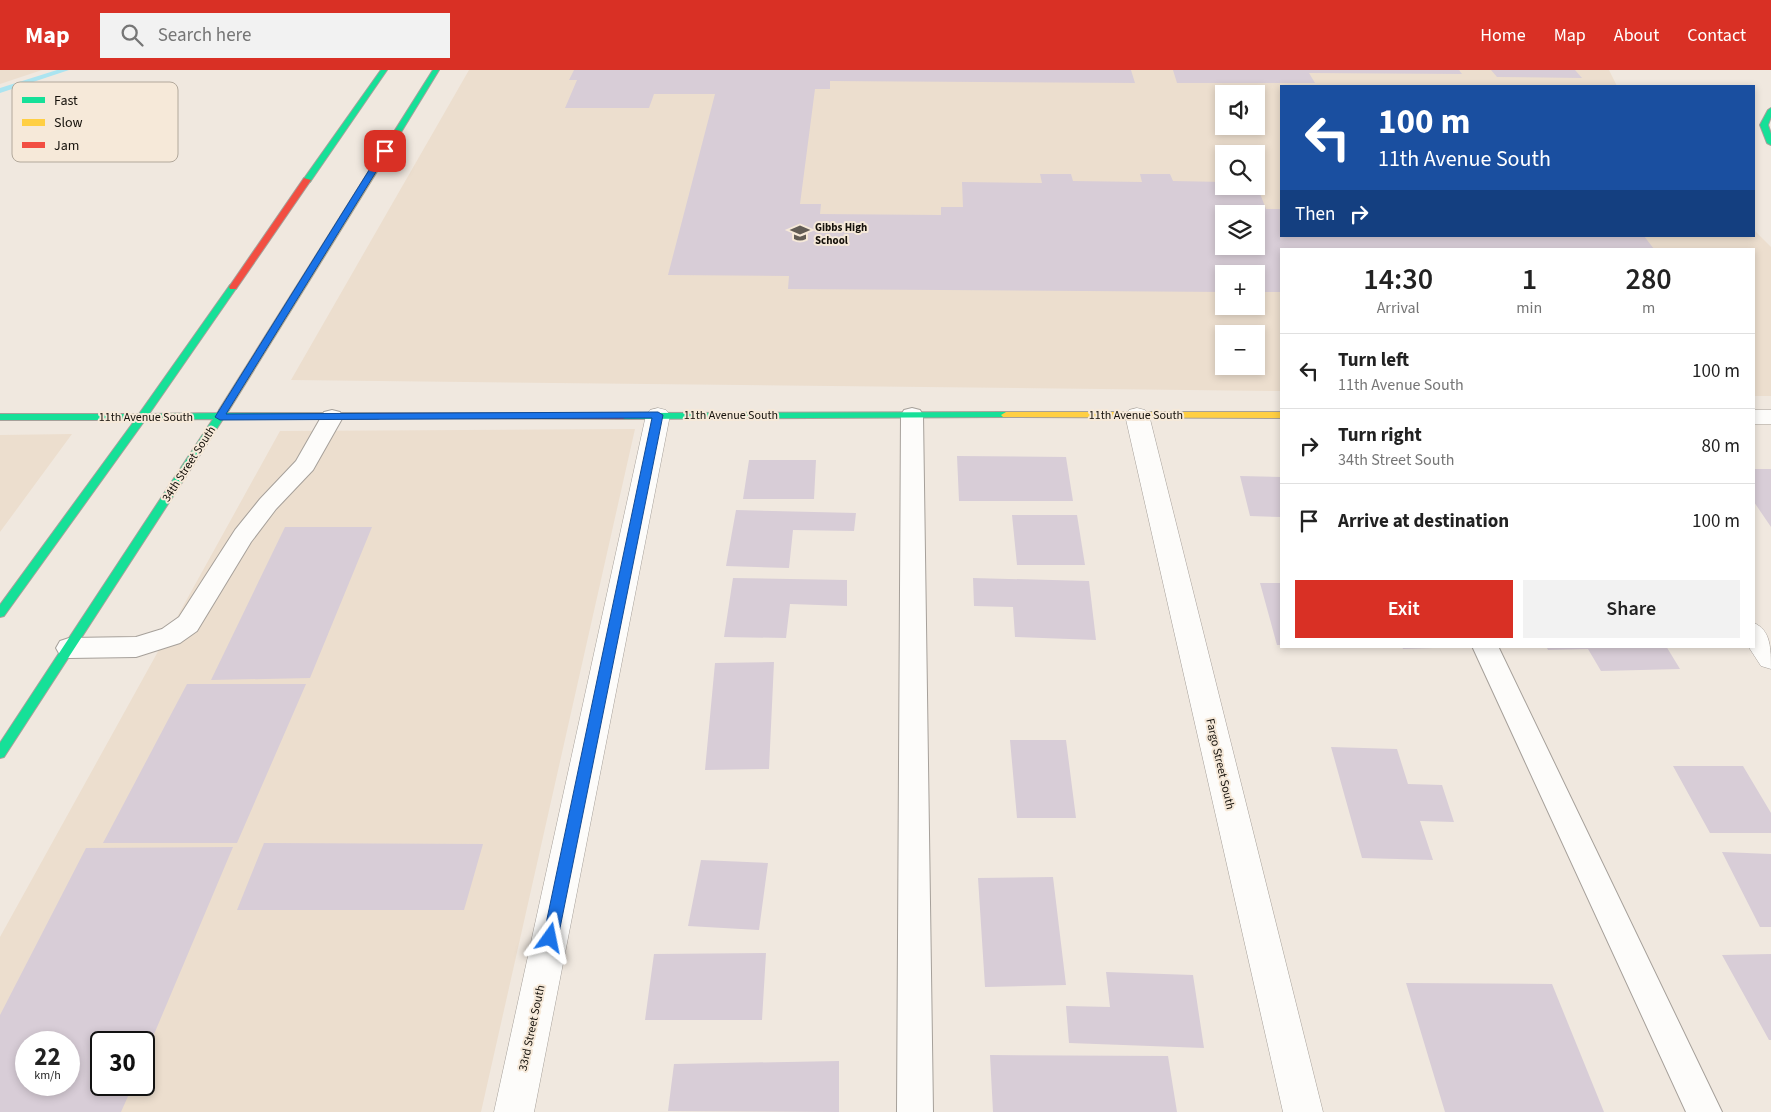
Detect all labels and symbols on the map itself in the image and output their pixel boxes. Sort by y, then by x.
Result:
legend [12,82,178,162]
text: Fast [54,91,78,111]
text: Slow [54,113,83,133]
pin [364,130,406,172]
text: Jam [54,136,79,156]
place label: Gibbs High School [815,220,867,248]
school or university icon: Gibbs High School [789,222,811,244]
street label: 11th Avenue South [684,407,778,424]
street label: 11th Avenue South [1089,407,1183,424]
street label: 11th Avenue South [99,409,193,426]
street label: 34th Street South [158,423,220,505]
street label: Fargo Street South [1201,717,1239,811]
position arrow [523,911,575,963]
street label: 33rd Street South [515,983,549,1073]
speed limit sign: 30 [90,1031,155,1096]

